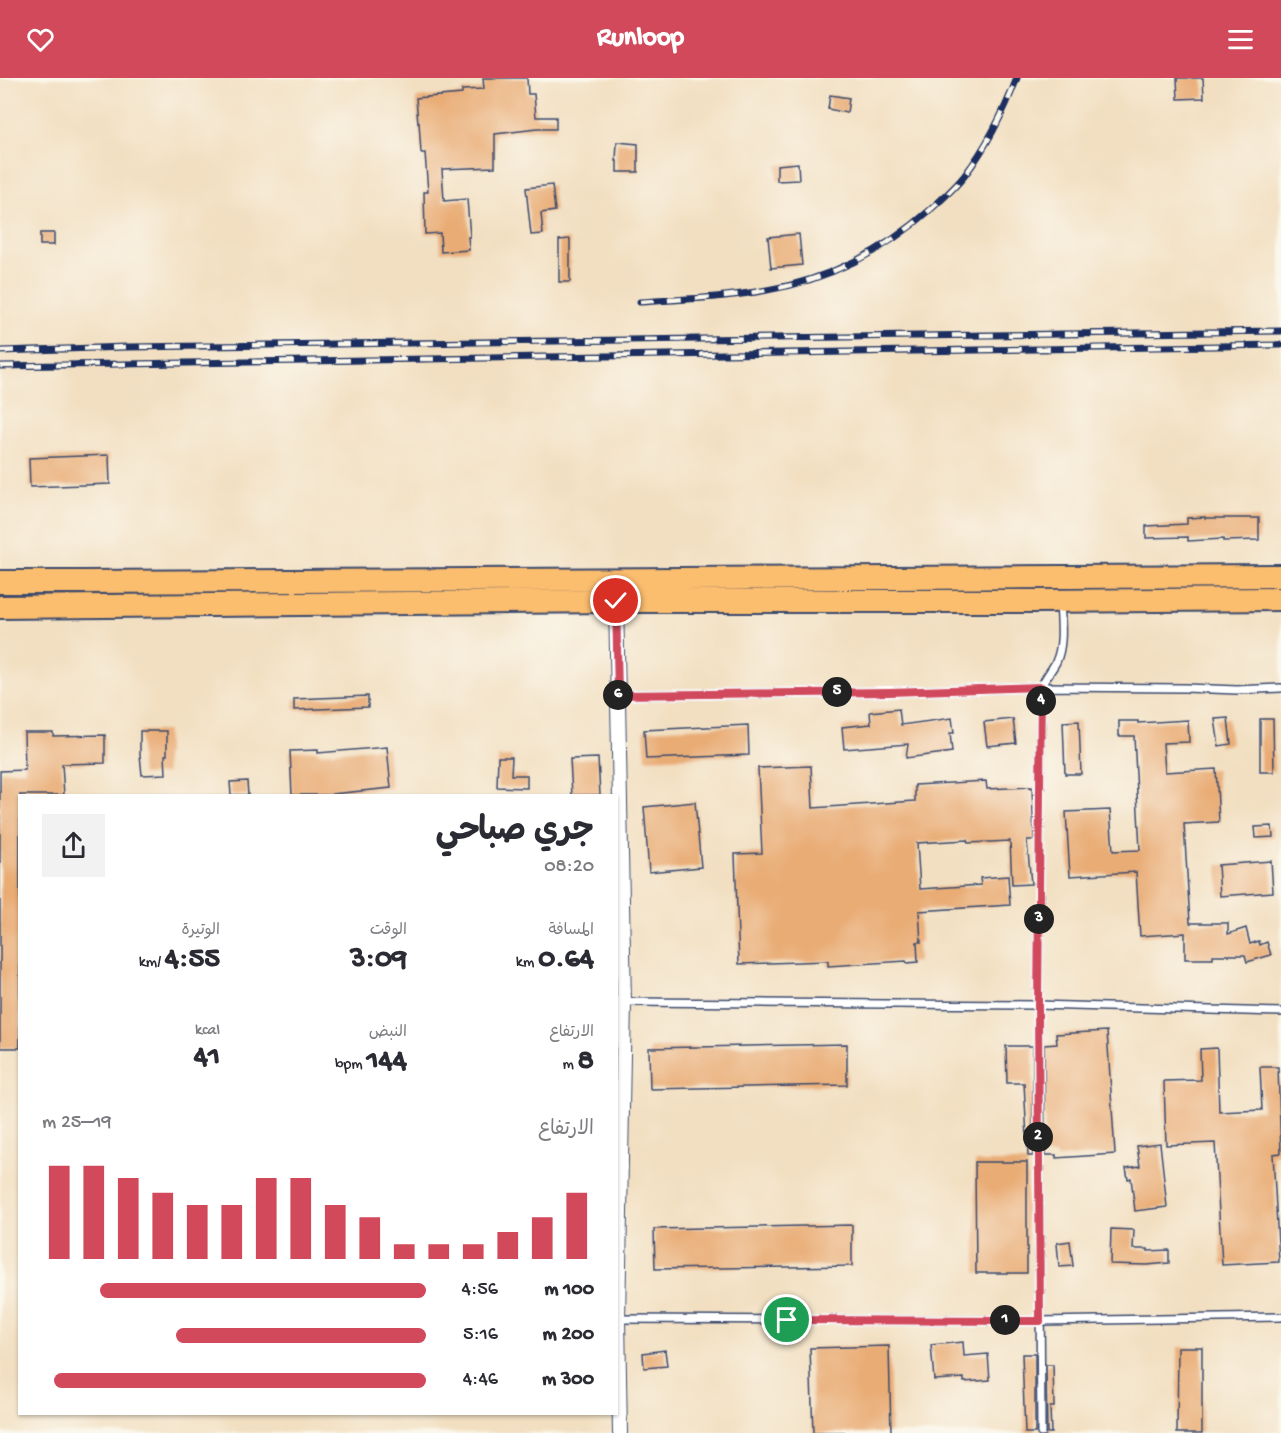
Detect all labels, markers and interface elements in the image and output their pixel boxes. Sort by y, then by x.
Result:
icon: heart [24,23,57,56]
text: Runloop [597,23,684,55]
icon: menu [1224,23,1257,56]
pin [590,575,641,626]
icon: check [599,584,632,617]
pin: 5 [822,677,852,707]
pin: 6 [603,680,633,710]
text: 5 [833,682,841,701]
text: 6 [614,685,622,704]
pin: 4 [1026,686,1056,716]
text: 4 [1037,691,1045,710]
button: share [42,814,105,877]
text: جري صباحي [436,814,594,852]
text: 08:20 [544,856,594,879]
pin: 3 [1024,904,1054,934]
text: 3 [1035,909,1043,928]
text: الوتيرة [181,922,220,941]
text: الوقت [370,922,407,941]
text: المسافة [548,922,594,941]
text: 4:55 [165,943,220,978]
text: 3:09 [350,943,407,978]
text: 0.64 [538,943,594,978]
text: /km [139,954,165,973]
text: km [516,954,538,973]
text: kcal [195,1022,220,1041]
text: النبض [369,1024,407,1043]
text: الارتفاع [549,1024,594,1043]
text: 41 [194,1041,220,1076]
text: 144 [366,1045,407,1080]
text: 8 [578,1045,594,1080]
text: bpm [335,1056,366,1075]
text: m [562,1056,578,1075]
text: 19–25 m [42,1112,112,1135]
text: الارتفاع [538,1119,594,1142]
pin: 2 [1023,1122,1053,1152]
text: 2 [1034,1127,1042,1146]
text: 4:56 [462,1279,498,1302]
text: 100 m [544,1279,594,1302]
pin [761,1294,812,1345]
icon: arrive [770,1303,803,1336]
pin: 1 [990,1305,1020,1335]
text: 1 [1002,1310,1008,1329]
text: 5:16 [463,1324,498,1347]
text: 200 m [543,1324,594,1347]
text: 4:46 [463,1369,498,1392]
text: 300 m [542,1369,594,1392]

